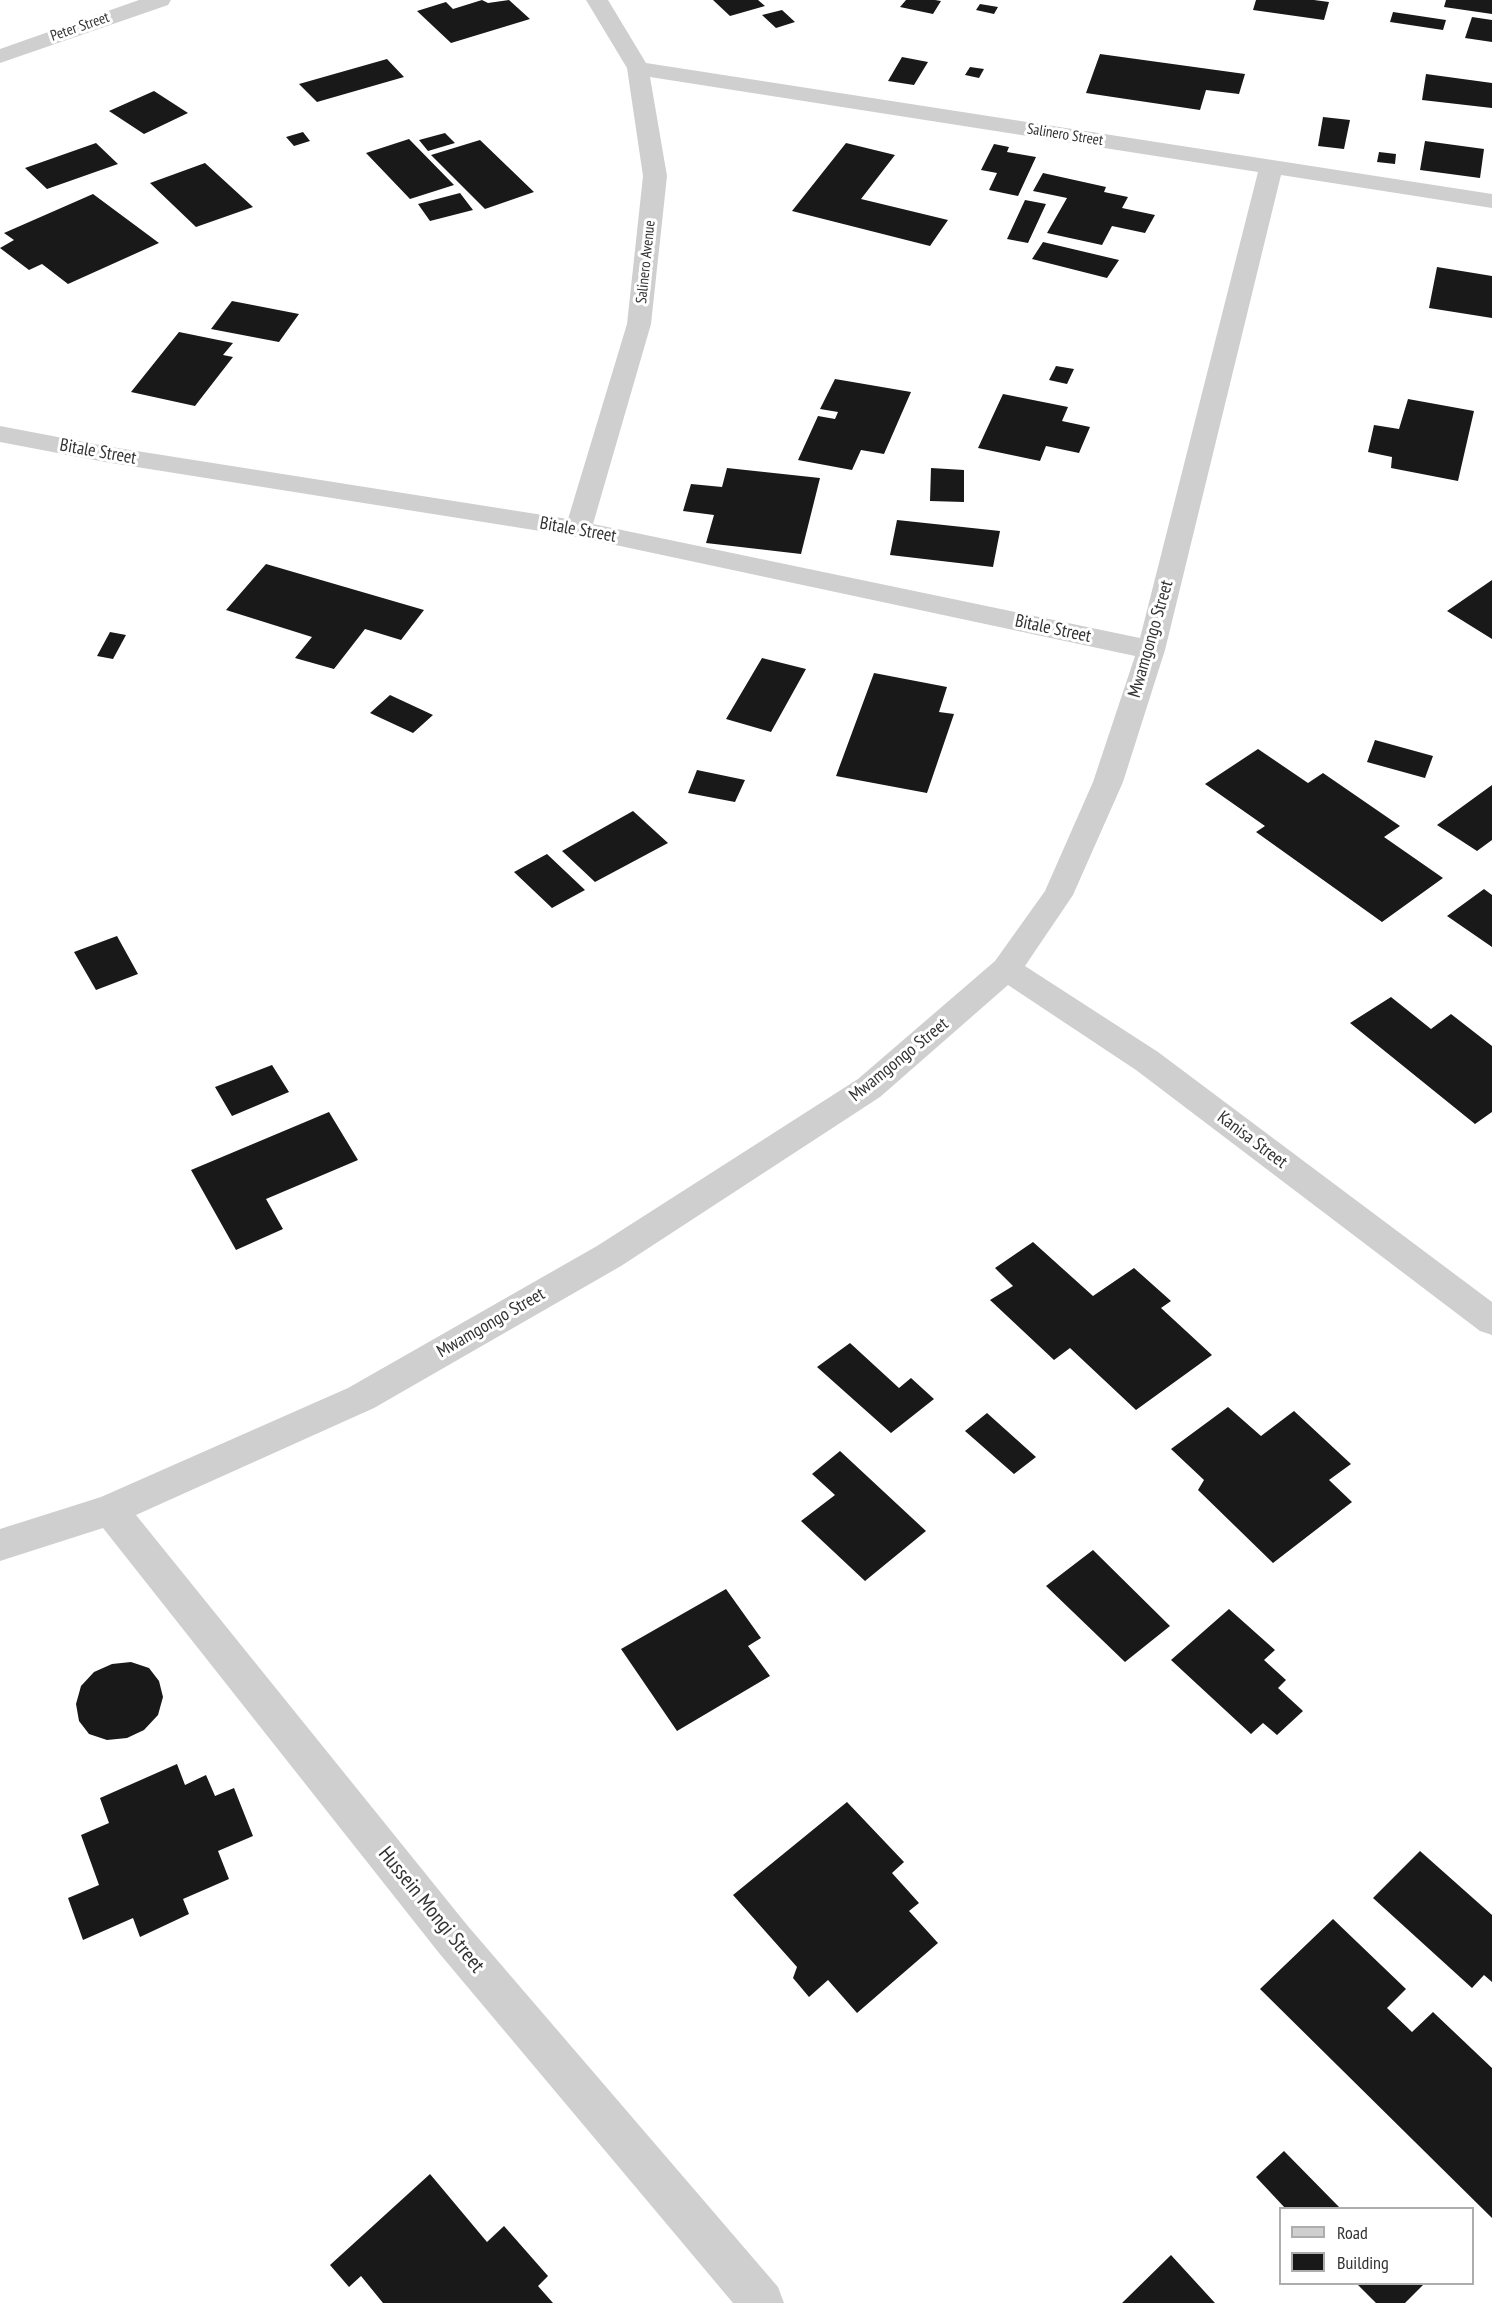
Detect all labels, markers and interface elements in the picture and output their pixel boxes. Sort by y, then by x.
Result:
street label: Peter Street [48,9,112,45]
street label: Salinero Street [1026,120,1104,150]
street label: Salinero Avenue [633,219,659,305]
street label: Bitale Street [58,435,138,469]
street label: Bitale Street [538,513,618,547]
street label: Mwamgongo Street [1124,578,1178,700]
street label: Bitale Street [1013,610,1093,648]
street label: Mwamgongo Street [845,1014,953,1106]
street label: Kanisa Street [1213,1107,1291,1173]
street label: Mwamgongo Street [433,1283,549,1363]
street label: Hussein Mongi Street [373,1842,489,1978]
legend [1279,2207,1474,2285]
text: Road [1337,2221,1368,2244]
text: Building [1337,2251,1389,2274]

